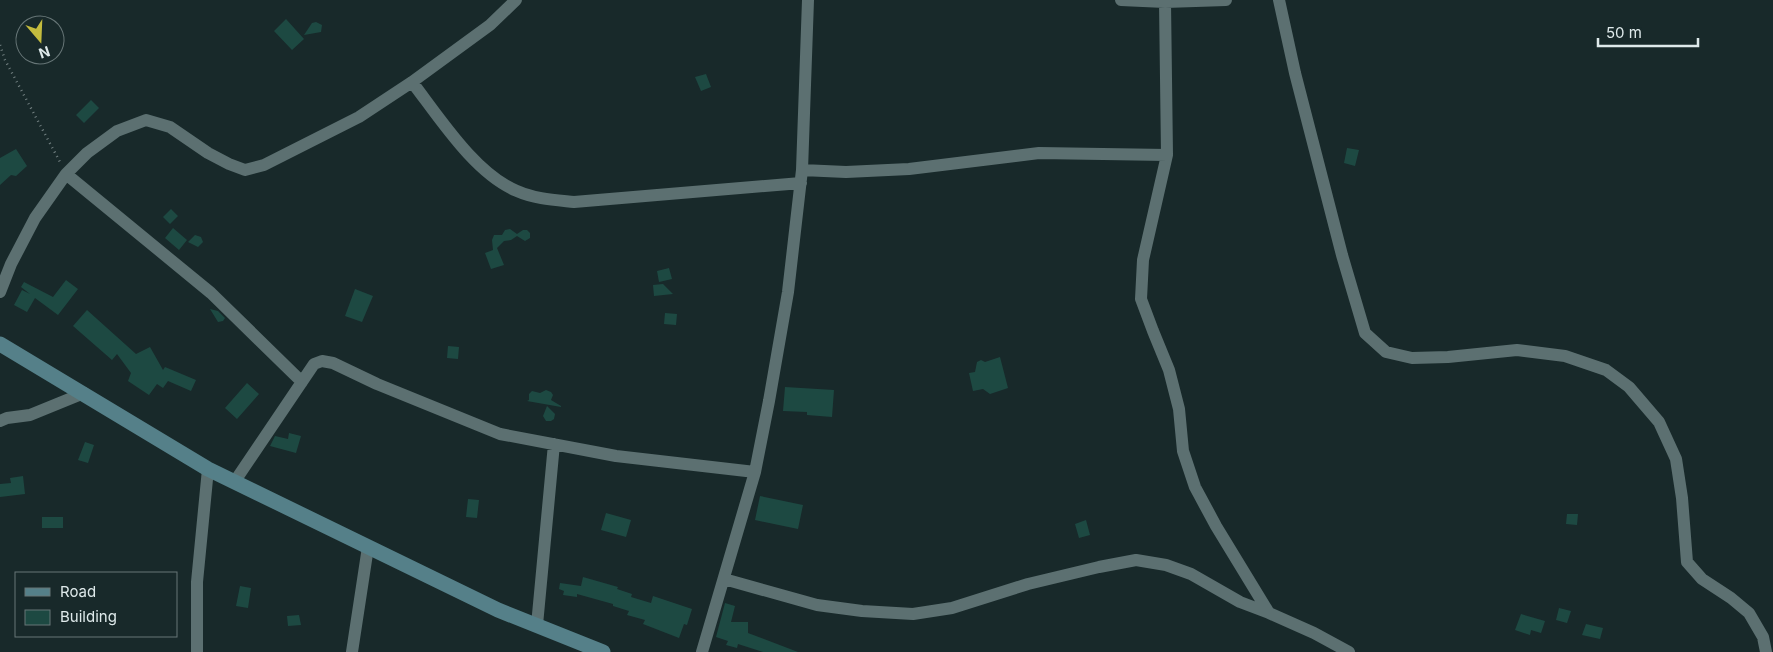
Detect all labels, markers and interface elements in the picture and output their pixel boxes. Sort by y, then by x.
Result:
north arrow [15,15,65,65]
scale bar [1598,15,1698,47]
text: 50 m [1606,23,1642,42]
text: N [37,43,52,63]
legend [15,572,178,637]
text: Road [60,582,96,601]
text: Building [60,607,117,626]

